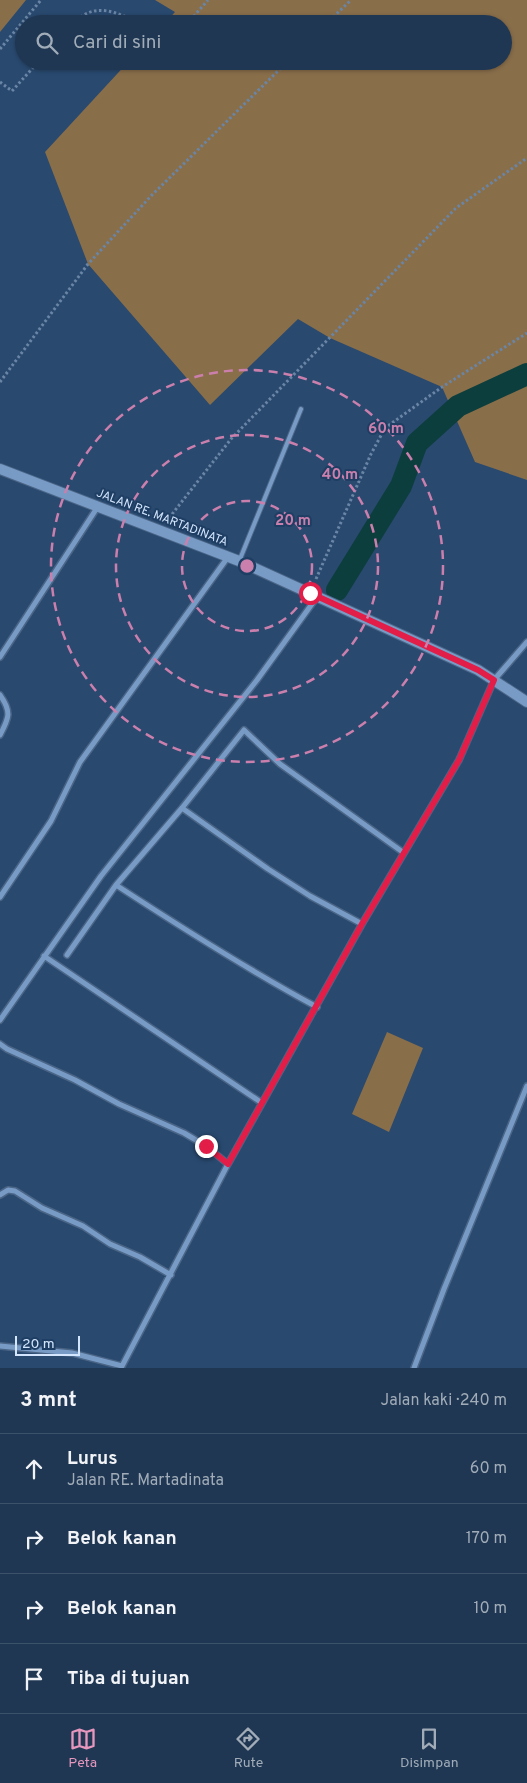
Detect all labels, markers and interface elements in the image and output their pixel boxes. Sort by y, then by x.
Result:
search box [15,15,512,70]
icon: search [33,29,61,57]
text: Cari di sini [73,31,161,55]
text: 60 m [368,420,404,439]
text: 40 m [322,466,358,485]
street label: JALAN RE. MARTADINATA [94,486,230,550]
text: 20 m [275,512,311,531]
centre of rings [238,557,256,575]
route start [299,582,322,605]
route end [195,1135,218,1158]
scale bar [15,1333,80,1356]
text: 20 m [22,1336,55,1353]
text: 3 mnt [20,1387,77,1414]
text: Jalan kaki · 240 m [381,1391,507,1411]
text: Lurus [67,1447,118,1471]
icon: ahead [20,1455,48,1483]
text: 60 m [470,1459,507,1479]
text: Jalan RE. Martadinata [67,1471,224,1491]
icon: right [20,1525,48,1553]
text: Belok kanan [67,1527,177,1551]
text: 170 m [466,1529,507,1549]
icon: right [20,1595,48,1623]
text: Belok kanan [67,1597,177,1621]
text: 10 m [473,1599,507,1619]
icon: arrive [20,1665,48,1693]
text: Tiba di tujuan [67,1667,190,1691]
tab: Peta [68,1725,97,1772]
tab: Rute [234,1725,263,1772]
tab: Disimpan [400,1725,459,1772]

